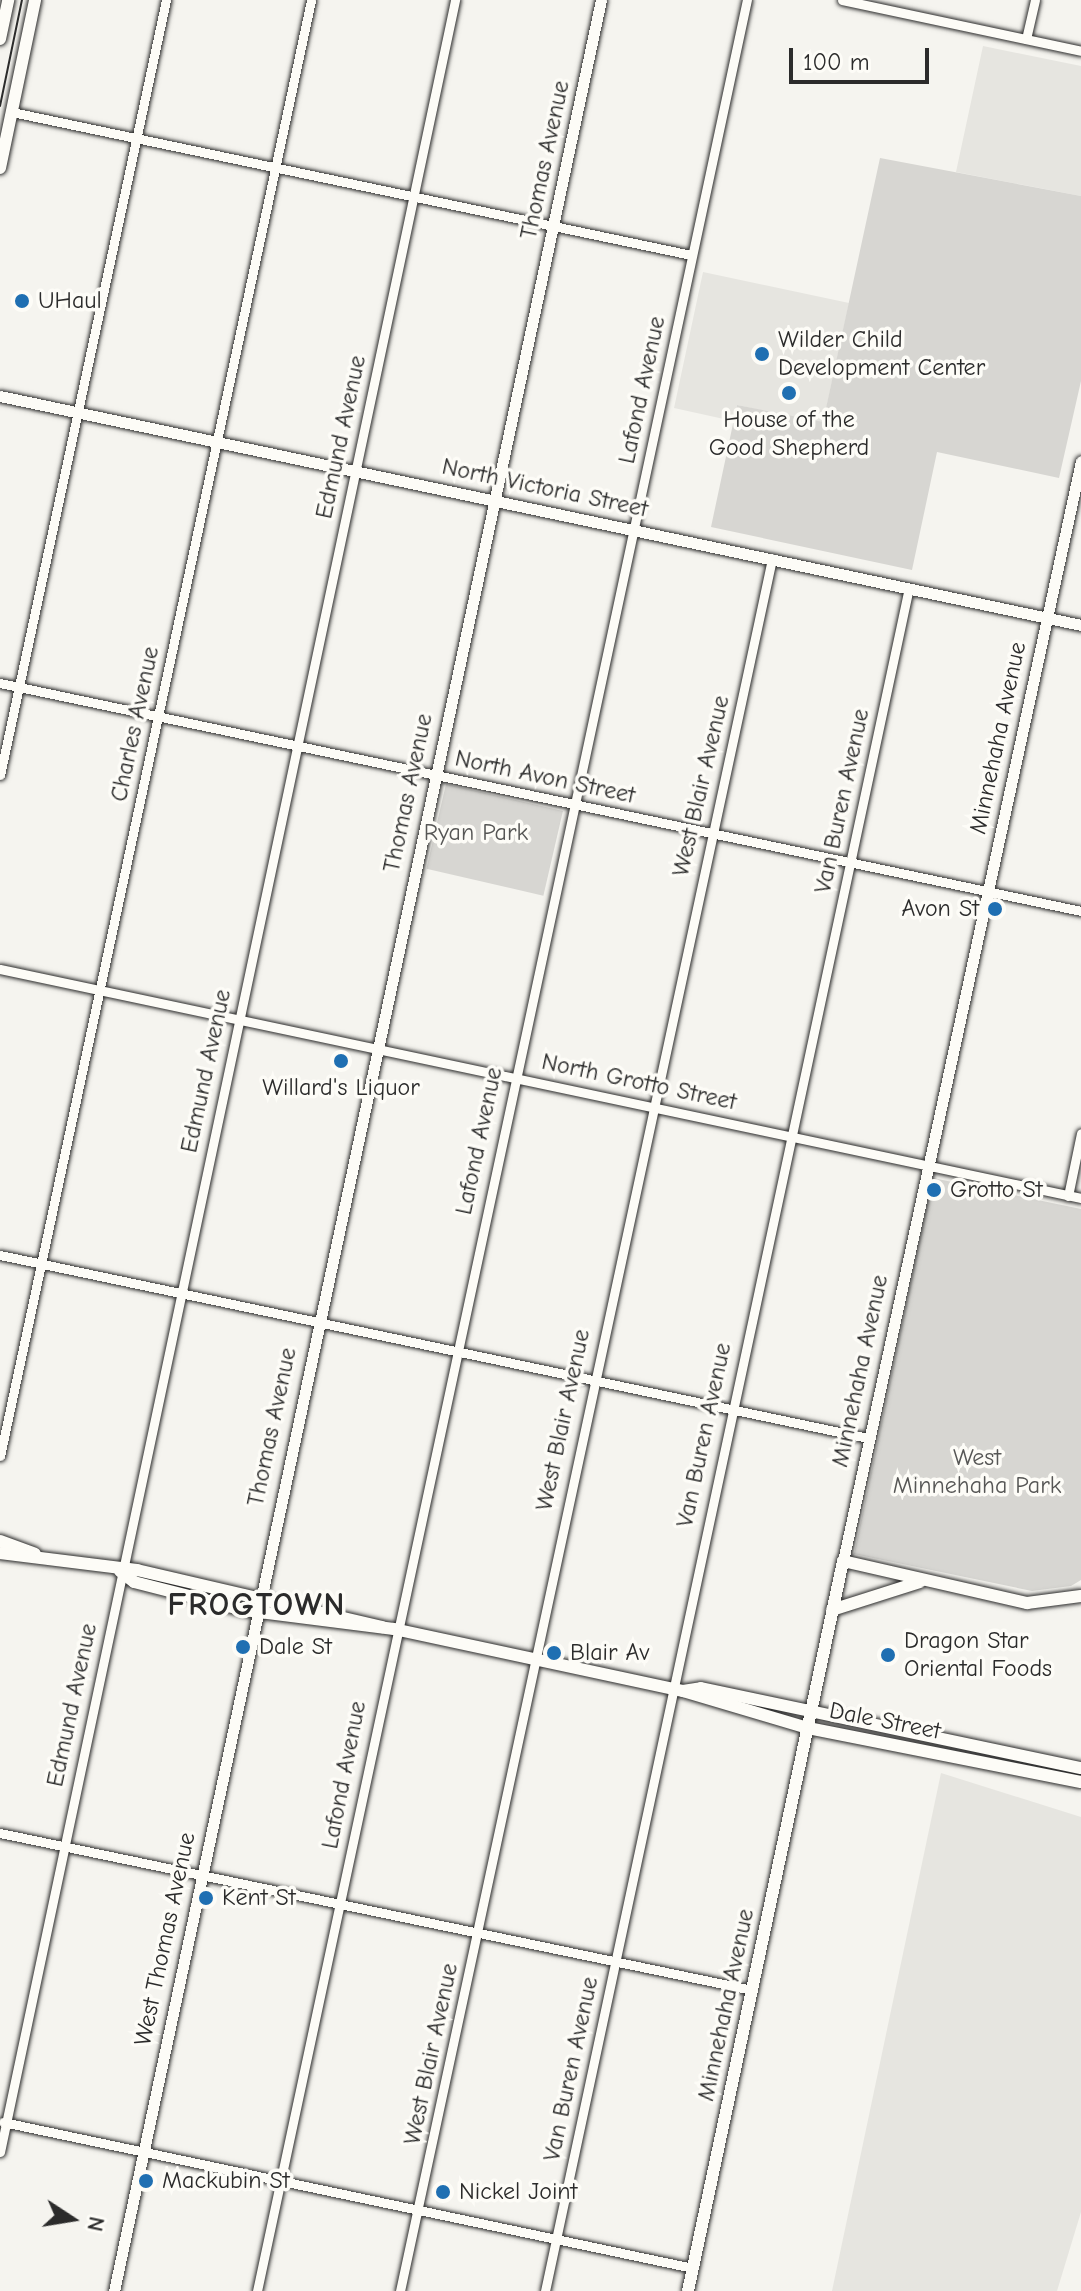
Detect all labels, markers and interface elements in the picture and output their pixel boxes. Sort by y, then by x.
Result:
scale bar [793,32,933,82]
text: 100 m [803,48,870,76]
street label: Thomas Avenue [514,78,576,242]
place label: UHaul [38,287,102,315]
marker: UHaul [13,292,31,310]
street label: Lafond Avenue [612,314,672,466]
place label: Wilder Child Development Center [778,326,985,382]
marker: Wilder Child Development Center [753,345,771,363]
street label: Edmund Avenue [310,353,372,521]
marker: House of the Good Shepherd [780,384,798,402]
place label: House of the Good Shepherd [709,406,869,462]
street label: North Victoria Street [439,452,651,524]
street label: Minnehaha Avenue [964,639,1032,837]
street label: Charles Avenue [105,644,165,804]
street label: West Blair Avenue [666,693,736,879]
street label: Van Buren Avenue [808,706,876,896]
street label: Thomas Avenue [377,711,439,875]
street label: North Avon Street [452,744,638,810]
park label: Ryan Park [424,819,528,847]
place label: Avon St [901,895,979,923]
marker: Avon St [986,900,1004,918]
street label: Edmund Avenue [175,987,237,1155]
street label: North Grotto Street [539,1047,739,1117]
marker: Willard's Liquor [332,1052,350,1070]
street label: Lafond Avenue [449,1065,509,1217]
place label: Willard's Liquor [262,1074,420,1102]
place label: Grotto St [950,1176,1043,1204]
marker: Grotto St [925,1181,943,1199]
street label: Minnehaha Avenue [826,1272,894,1470]
street label: West Blair Avenue [530,1327,596,1513]
street label: Van Buren Avenue [670,1340,738,1530]
street label: Thomas Avenue [241,1345,303,1509]
park label: West Minnehaha Park [893,1444,1061,1500]
district label: FROGTOWN [168,1586,346,1624]
street label: Edmund Avenue [41,1621,103,1789]
place label: Dragon Star Oriental Foods [904,1627,1052,1683]
place label: Dale St [259,1633,332,1661]
marker: Dale St [234,1638,252,1656]
place label: Blair Av [570,1639,649,1667]
marker: Blair Av [545,1644,563,1662]
marker: Dragon Star Oriental Foods [879,1646,897,1664]
street label: Dale Street [827,1696,943,1746]
street label: Lafond Avenue [316,1699,372,1851]
street label: West Thomas Avenue [128,1830,202,2048]
place label: Kent St [222,1884,296,1912]
marker: Kent St [197,1889,215,1907]
street label: Minnehaha Avenue [692,1906,760,2104]
street label: West Blair Avenue [398,1961,464,2147]
street label: Van Buren Avenue [537,1974,605,2164]
place label: Mackubin St [162,2167,290,2195]
marker: Mackubin St [137,2172,155,2190]
place label: Nickel Joint [459,2178,577,2206]
north arrow [32,2179,112,2259]
marker: Nickel Joint [434,2183,452,2201]
text: N [81,2214,110,2234]

